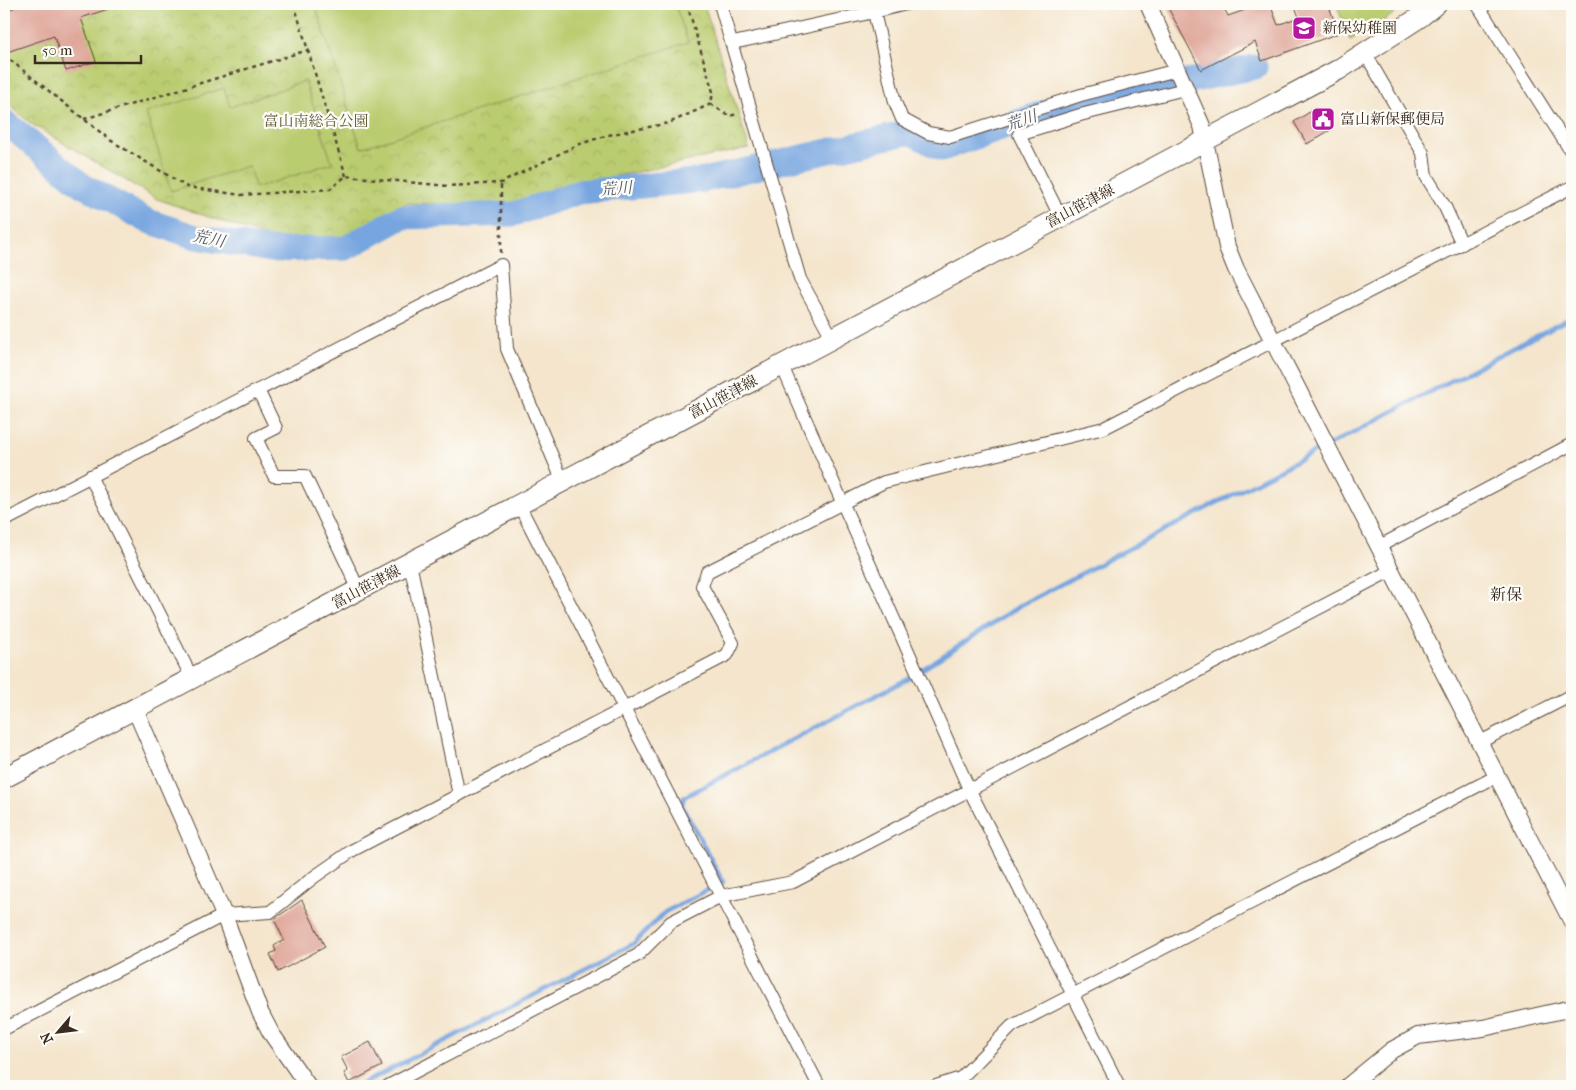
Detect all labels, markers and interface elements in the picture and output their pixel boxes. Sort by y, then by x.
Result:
school or university icon: 新保幼稚園 [1291,15,1317,41]
place label: 新保幼稚園 [1322,19,1397,37]
scale bar [35,32,141,64]
text: 50 m [42,41,73,59]
water label: 荒川 [1003,105,1041,135]
public building icon: 富山新保郵便局 [1310,106,1336,132]
place label: 富山新保郵便局 [1340,110,1445,128]
park label: 富山南総合公園 [263,112,369,130]
water label: 荒川 [599,177,635,199]
street label: 富山笹津線 [1043,180,1117,232]
water label: 荒川 [191,226,228,252]
street label: 富山笹津線 [686,371,760,423]
street label: 富山笹津線 [329,561,403,613]
district label: 新保 [1490,585,1522,604]
north arrow [32,1008,82,1058]
text: N [37,1029,57,1047]

